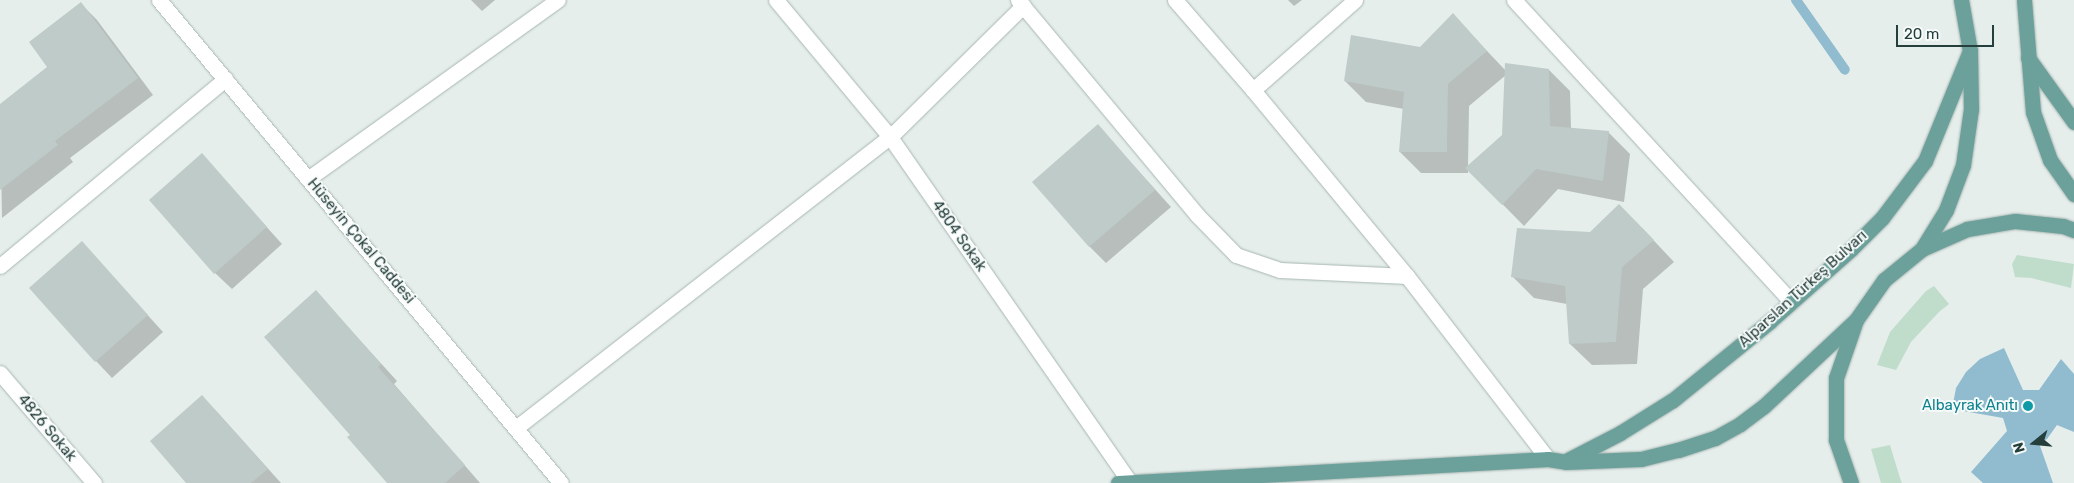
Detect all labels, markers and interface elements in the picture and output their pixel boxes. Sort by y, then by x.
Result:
scale bar [1899,15,1996,47]
text: 20 m [1904,25,1939,43]
street label: Hüseyin Çokal Caddesi [303,175,419,307]
street label: 4804 Sokak [928,197,990,275]
street label: Alparslan Türkeş Bulvarı [1735,227,1871,351]
street label: 4826 Sokak [14,391,80,465]
place label: Albayrak Anıtı [1921,397,2018,415]
marker: Albayrak Anıtı [2022,400,2034,412]
north arrow [2009,418,2059,468]
text: N [2010,440,2029,455]

